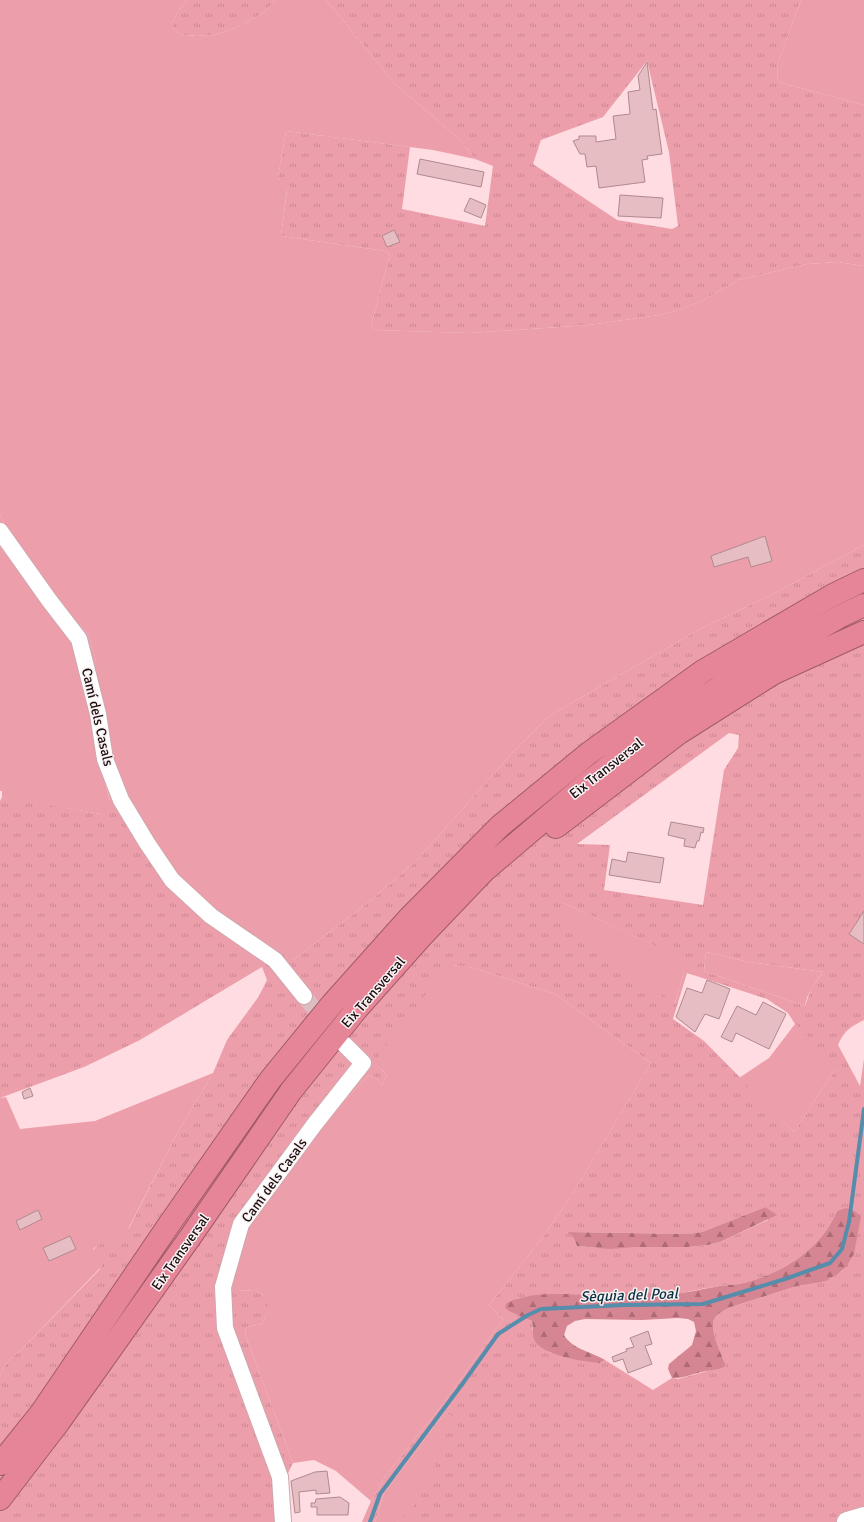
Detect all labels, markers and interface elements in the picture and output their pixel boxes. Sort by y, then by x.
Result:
street label: Camí dels Casals [78,666,117,768]
street label: Eix Transversal [566,734,647,802]
street label: Eix Transversal [338,953,409,1031]
street label: Camí dels Casals [238,1135,311,1226]
street label: Eix Transversal [148,1211,213,1294]
water label: Sèquia del Poal [580,1284,680,1306]

